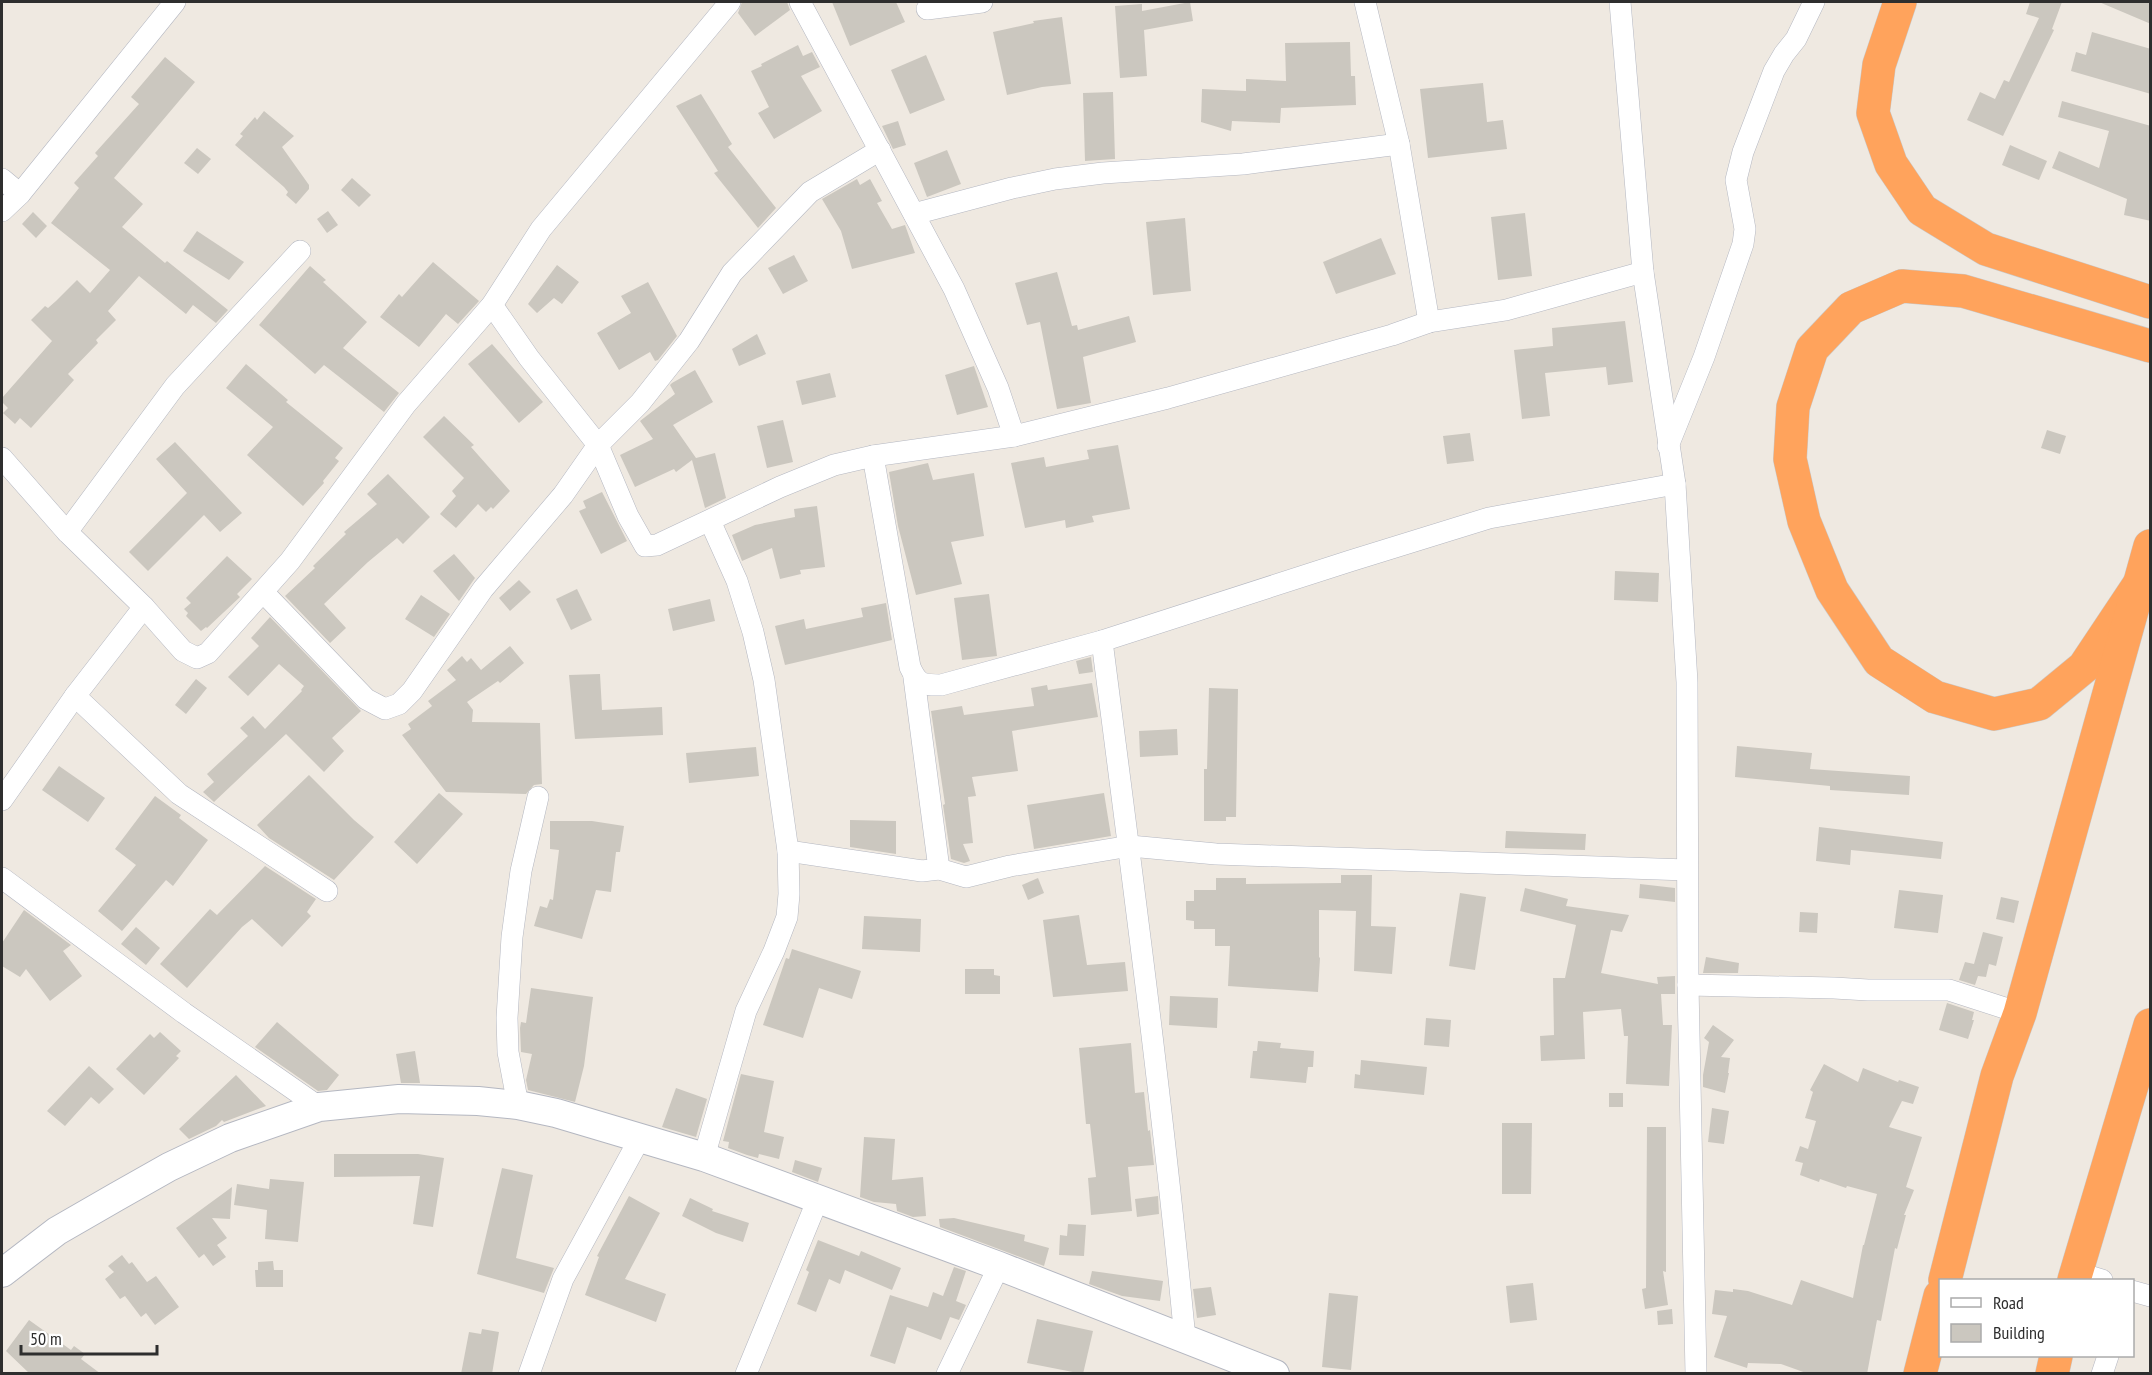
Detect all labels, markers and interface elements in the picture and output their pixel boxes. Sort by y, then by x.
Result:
legend [1939,1279,2134,1357]
text: Road [1993,1291,2024,1314]
scale bar [21,1318,158,1356]
text: Building [1993,1321,2045,1344]
text: 50 m [30,1327,62,1350]

